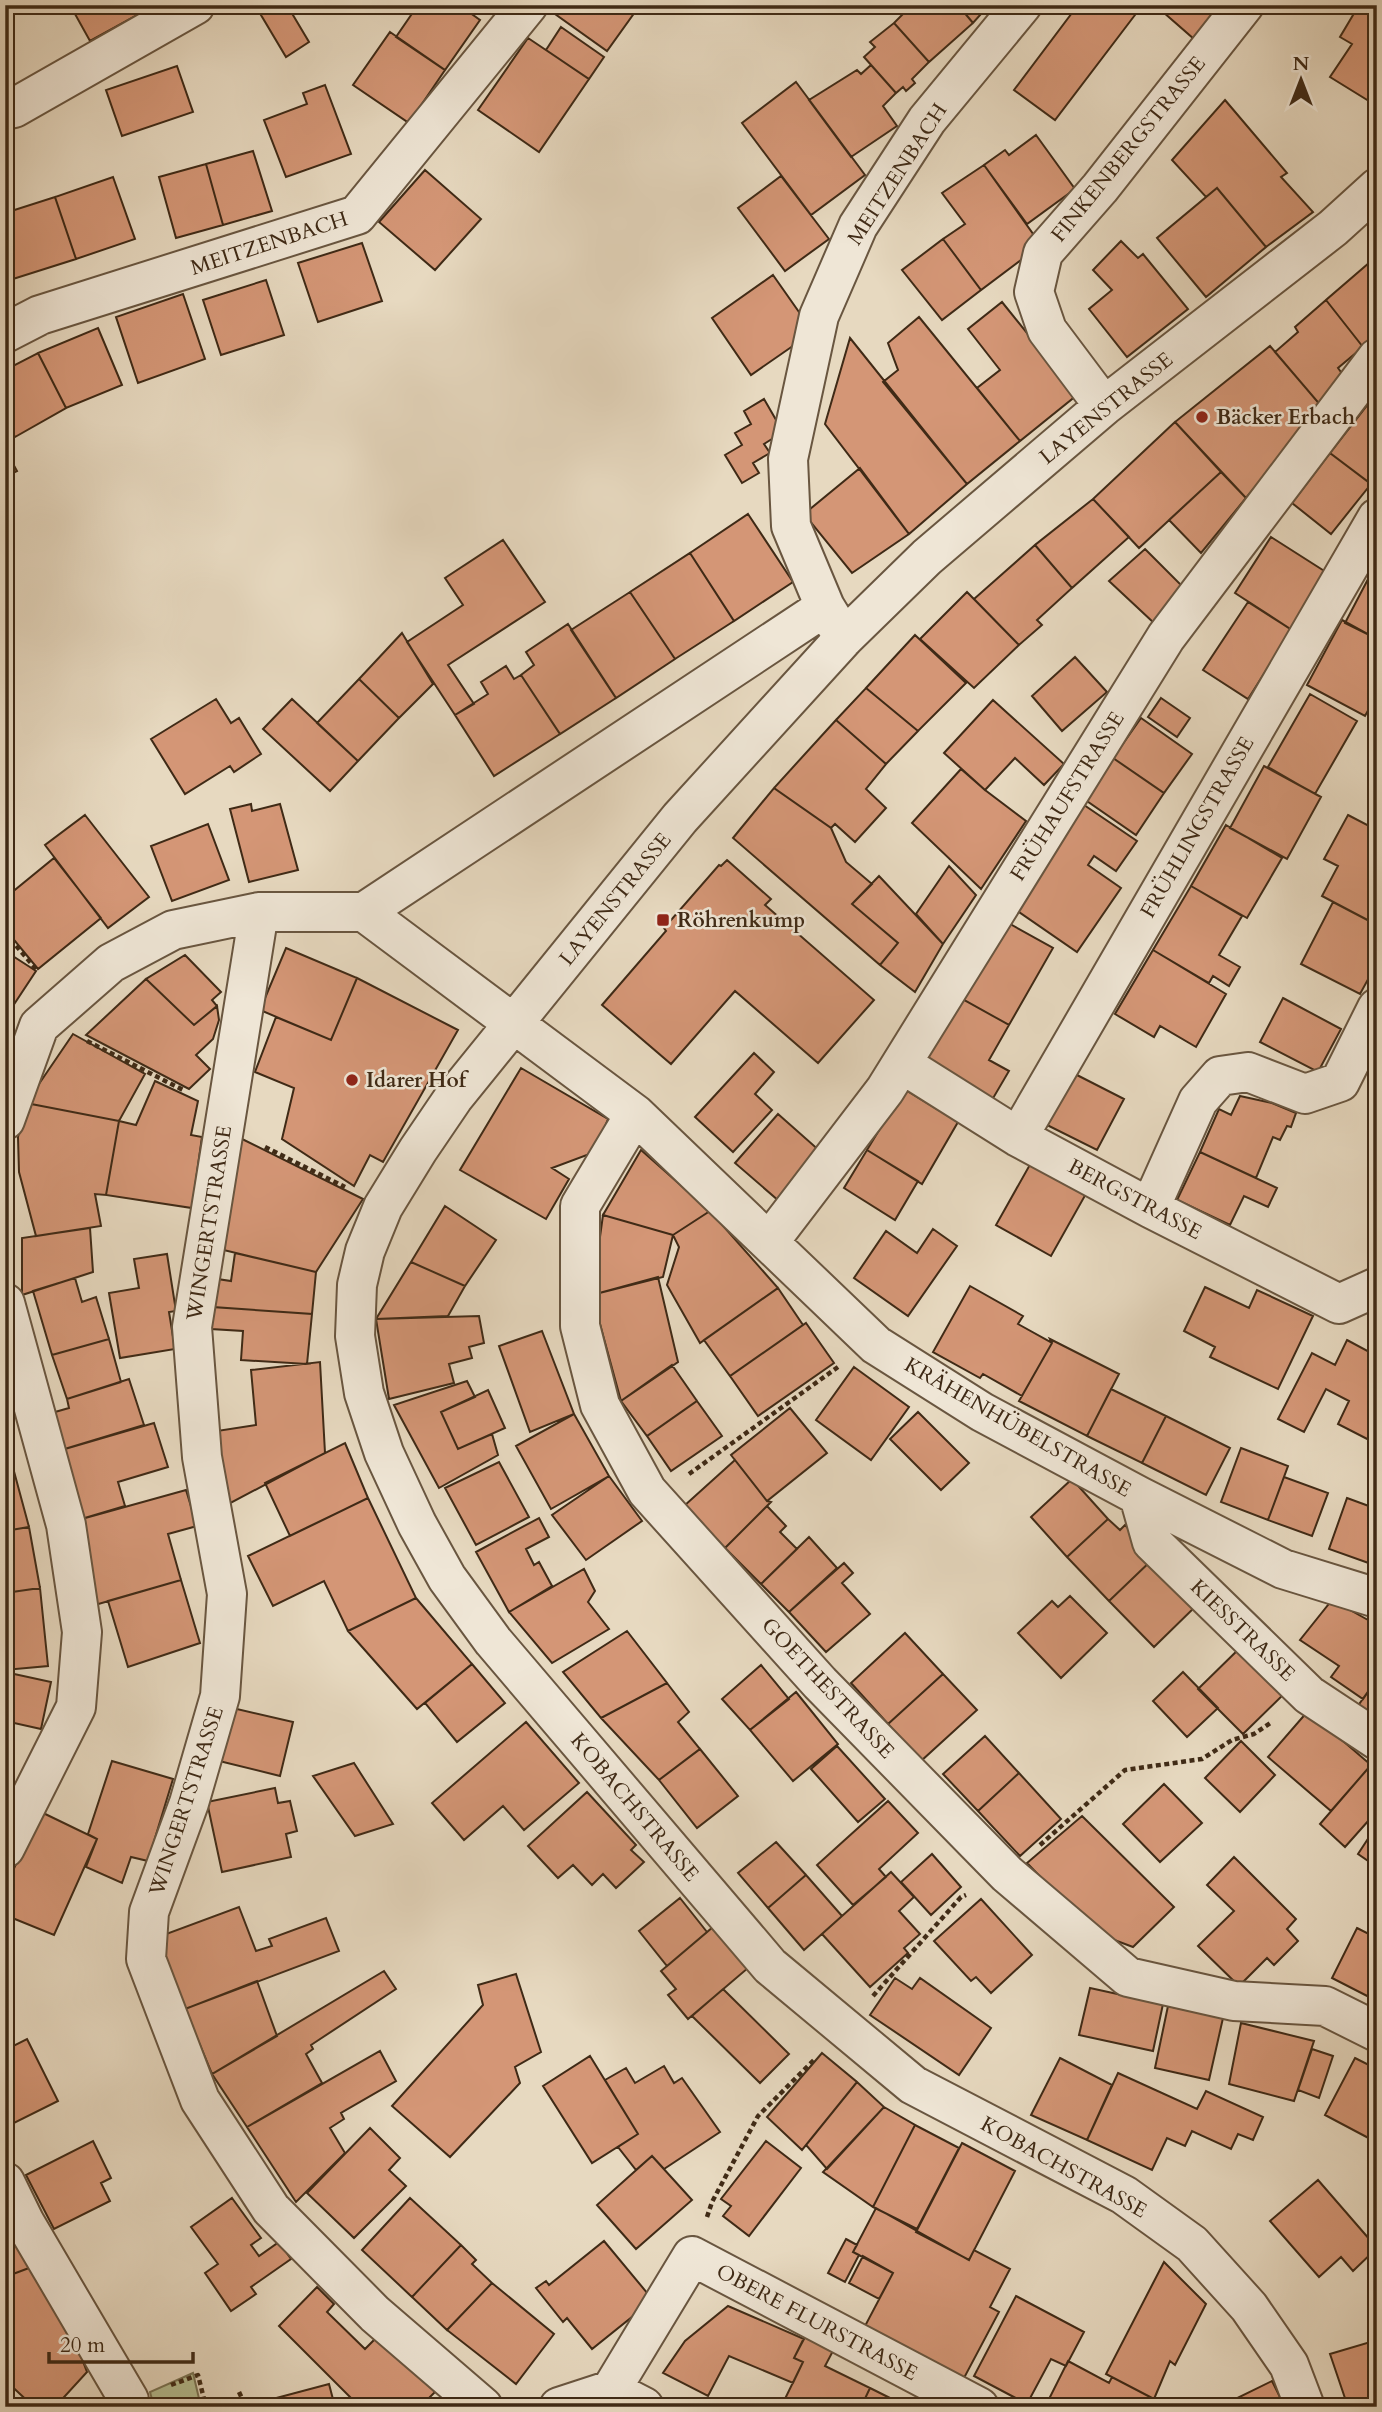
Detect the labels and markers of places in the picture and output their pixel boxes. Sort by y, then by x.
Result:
place label: Bäcker Erbach [1216,403,1355,432]
marker: Bäcker Erbach [1194,409,1210,425]
place label: Röhrenkump [677,906,805,935]
marker: Röhrenkump [655,912,671,928]
place label: Idarer Hof [366,1066,470,1095]
marker: Idarer Hof [344,1072,360,1088]

